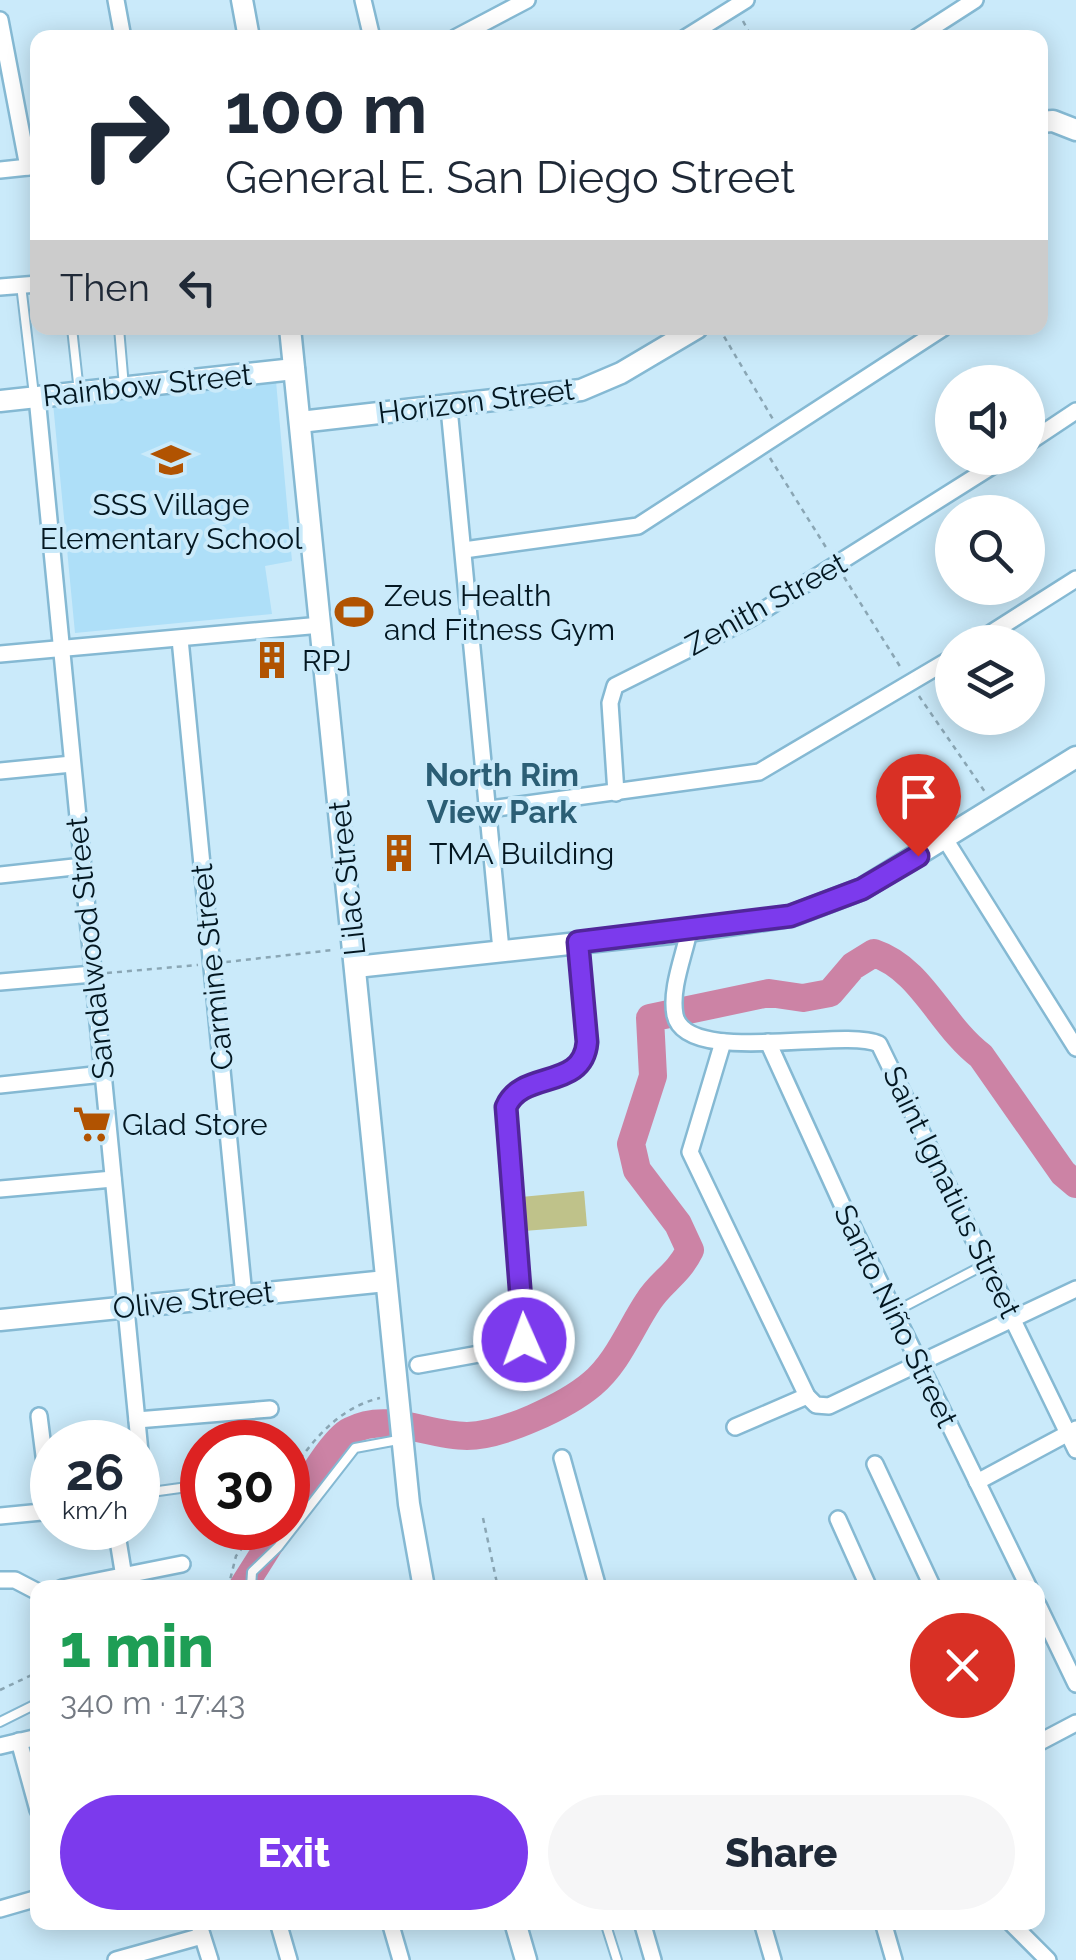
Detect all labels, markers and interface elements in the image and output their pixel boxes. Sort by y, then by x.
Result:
text: 100 m [225,67,428,149]
icon: right [60,70,190,200]
text: General E. San Diego Street [225,151,795,204]
icon: left [170,260,225,315]
text: Then [60,265,150,310]
street label: Rainbow Street [41,357,253,413]
map controls [935,365,1045,735]
button: sound [935,365,1045,475]
street label: Horizon Street [376,372,576,430]
school or university icon: SSS Village Elementary School [150,439,192,481]
place label: SSS Village Elementary School [40,487,303,556]
button: search [935,495,1045,605]
street label: Zenith Street [679,545,853,663]
place label: Zeus Health and Fitness Gym [384,578,615,647]
sports icon: Zeus Health and Fitness Gym [333,591,375,633]
button: layers [935,625,1045,735]
building icon: RPJ [251,639,293,681]
place label: RPJ [302,643,352,678]
pin [876,754,961,857]
district label: North Rim View Park [425,756,579,830]
icon: arrive [891,769,946,824]
street label: Lilac Street [321,799,373,957]
street label: Sandalwood Street [59,815,121,1081]
building icon: TMA Building [378,832,420,874]
place label: TMA Building [429,836,614,871]
street label: Carmine Street [184,862,240,1072]
street label: Saint Ignatius Street [876,1061,1028,1323]
supermarket icon: Glad Store [71,1103,113,1145]
place label: Glad Store [122,1107,268,1142]
street label: Santo Niño Street [827,1199,965,1433]
street label: Olive Street [111,1274,275,1326]
position arrow [472,1288,576,1392]
speed limit sign: 30 [180,1420,310,1550]
text: 26 [66,1443,124,1502]
text: km/h [62,1495,128,1525]
text: 1 min [60,1611,214,1681]
button: close [910,1613,1015,1718]
text: 340 m · 17:43 [60,1684,245,1721]
button: Exit [60,1795,528,1910]
button: Share [548,1795,1015,1910]

